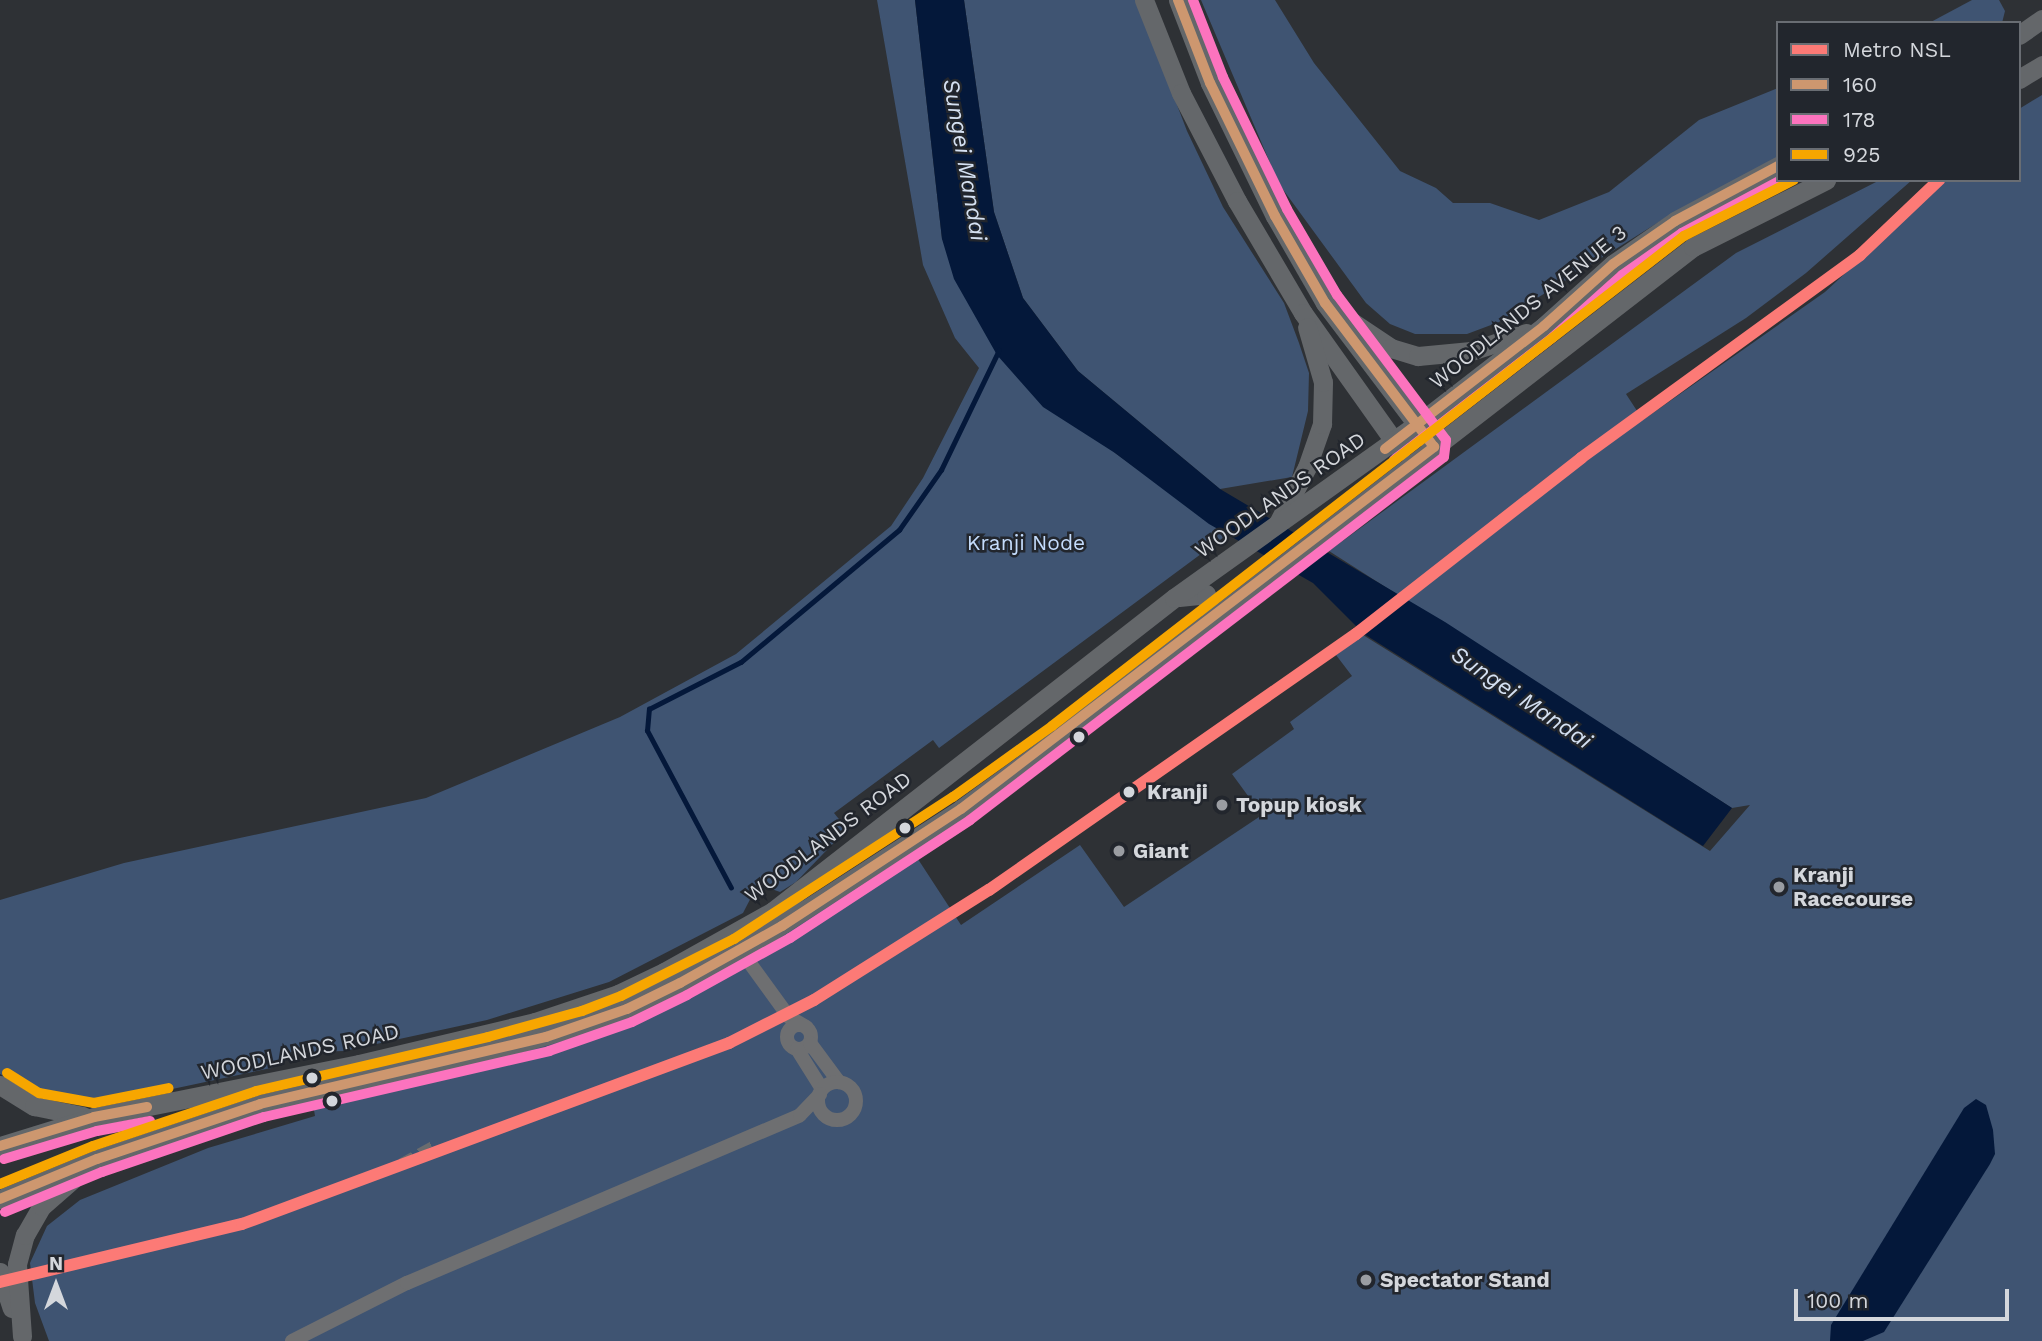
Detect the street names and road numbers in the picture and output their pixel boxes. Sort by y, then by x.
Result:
street label: WOODLANDS AVENUE 3 [1424,220,1632,394]
street label: WOODLANDS ROAD [1190,427,1370,563]
street label: WOODLANDS ROAD [740,766,916,908]
street label: WOODLANDS ROAD [198,1019,402,1085]

